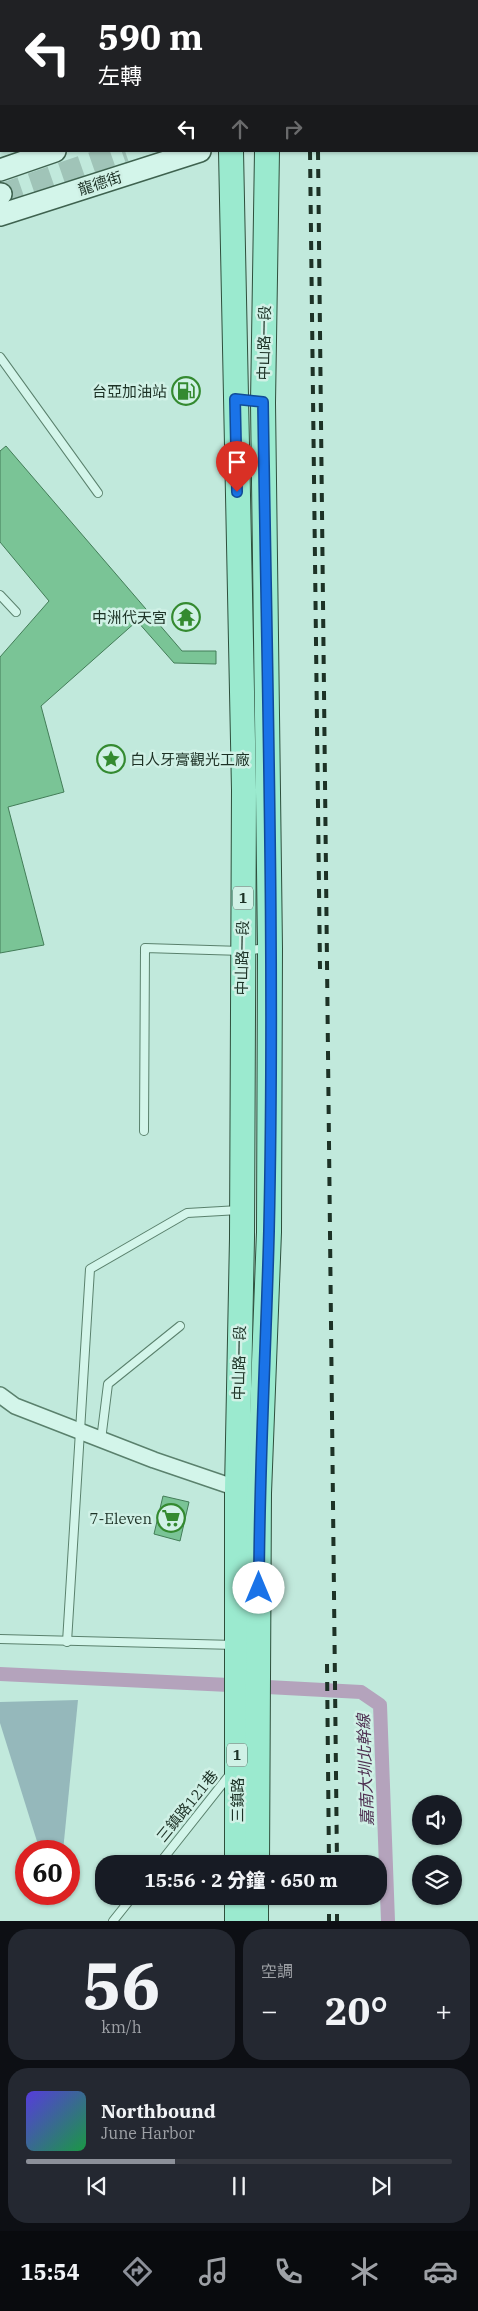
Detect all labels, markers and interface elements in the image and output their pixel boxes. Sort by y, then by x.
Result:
text: 590 m [98,14,203,60]
icon: left [15,20,80,85]
text: 左轉 [98,61,142,90]
icon: left [173,115,201,143]
icon: ahead [226,115,254,143]
icon: right [279,115,307,143]
street label: 龍德街 [76,167,124,199]
street label: 中山路一段 [254,305,274,381]
fuel station icon: 台亞加油站 [171,376,201,406]
place label: 台亞加油站 [92,382,167,401]
pin [216,441,258,492]
icon: arrive [223,448,251,476]
temple icon: 中洲代天宮 [171,602,201,632]
place label: 中洲代天宮 [92,608,167,627]
place icon: 白人牙膏觀光工廠 [96,744,126,774]
place label: 白人牙膏觀光工廠 [130,750,250,769]
road number: 1 [233,886,253,910]
street label: 中山路一段 [232,920,252,996]
street label: 中山路一段 [229,1325,249,1401]
supermarket icon: 7-Eleven [156,1503,186,1533]
place label: 7-Eleven [89,1509,152,1528]
position arrow [232,1561,284,1613]
water label: 嘉南大圳北幹線 [353,1712,377,1826]
road number: 1 [227,1744,247,1766]
street label: 三鎮路121巷 [152,1766,222,1846]
street label: 三鎮路 [228,1777,247,1823]
map controls [412,1795,462,1905]
button: sound [412,1795,462,1845]
speed limit sign: 60 [15,1840,80,1905]
button: layers [412,1855,462,1905]
text: 15:56 · 2 分鐘 · 650 m [144,1868,338,1892]
text: 56 [82,1942,161,2027]
text: 空調 [261,1961,293,1981]
text: 20° [325,1986,388,2035]
text: − [261,1992,278,2029]
text: + [435,1992,452,2029]
text: km/h [101,2017,142,2037]
text: Northbound [101,2099,216,2123]
text: June Harbor [101,2123,195,2143]
icon: previous [83,2172,111,2200]
icon: pause [225,2172,253,2200]
icon: next [367,2172,395,2200]
icon: directions [120,2254,155,2289]
icon: music [196,2254,231,2289]
icon: phone [271,2254,306,2289]
icon: climate [347,2254,382,2289]
icon: car [423,2254,458,2289]
text: 15:54 [20,2257,80,2286]

